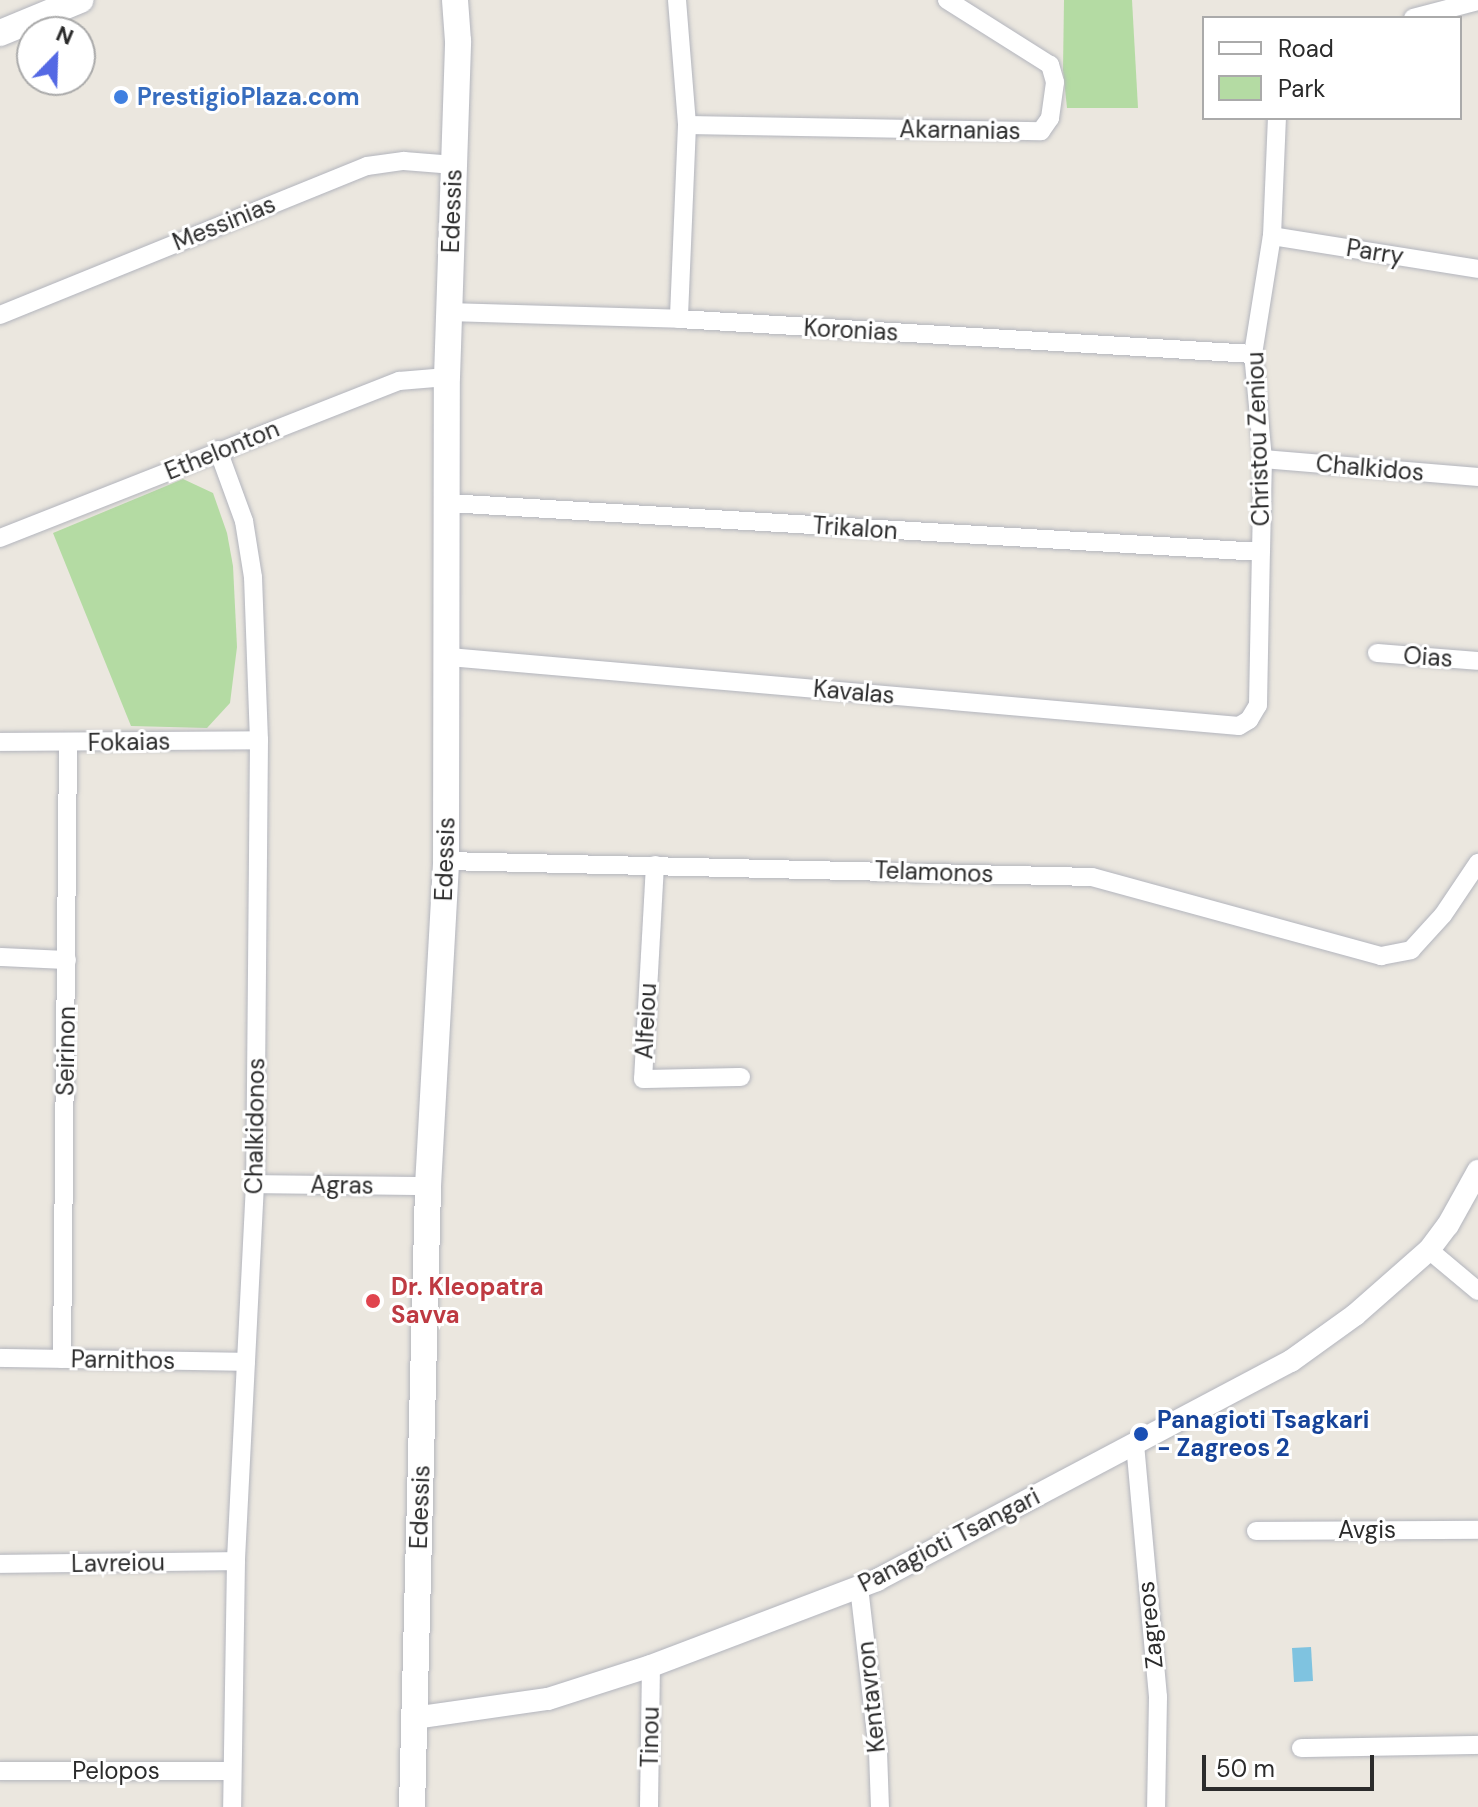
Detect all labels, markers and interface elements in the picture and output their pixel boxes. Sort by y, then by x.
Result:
north arrow [16,16,96,96]
legend [1202,16,1462,120]
text: N [52,19,78,52]
text: Road [1278,33,1334,64]
text: Park [1278,73,1325,104]
place label: PrestigioPlaza.com [137,83,360,111]
marker: PrestigioPlaza.com [112,88,130,106]
street label: Akarnanias [899,115,1021,145]
street label: Edessis [436,168,468,254]
street label: Messinias [168,189,280,257]
street label: Parry [1344,233,1406,271]
street label: Koronias [803,313,899,347]
street label: Christou Zeniou [1241,351,1275,527]
street label: Ethelonton [161,414,283,486]
street label: Chalkidos [1315,449,1425,487]
street label: Trikalon [812,511,898,545]
street label: Oias [1402,641,1454,673]
street label: Kavalas [812,674,896,710]
street label: Fokaias [88,727,170,757]
street label: Edessis [429,816,461,902]
street label: Telamonos [874,856,994,888]
street label: Alfeiou [630,982,662,1060]
street label: Seirinon [51,1006,81,1096]
street label: Chalkidonos [239,1057,271,1195]
street label: Agras [310,1170,374,1200]
place label: Dr. Kleopatra Savva [391,1273,544,1329]
marker: Dr. Kleopatra Savva [362,1290,384,1312]
street label: Parnithos [71,1345,175,1375]
place label: Panagioti Tsagkari - Zagreos 2 [1157,1406,1369,1462]
marker: Panagioti Tsagkari - Zagreos 2 [1132,1425,1150,1443]
street label: Edessis [404,1464,436,1550]
street label: Panagioti Tsangari [854,1482,1044,1598]
street label: Avgis [1338,1516,1396,1544]
street label: Lavreiou [71,1548,165,1578]
street label: Zagreos [1131,1580,1169,1670]
street label: Kentavron [851,1640,891,1754]
street label: Tinou [635,1706,665,1768]
scale bar [1206,1739,1378,1789]
text: 50 m [1216,1753,1275,1784]
street label: Pelopos [72,1757,160,1785]

